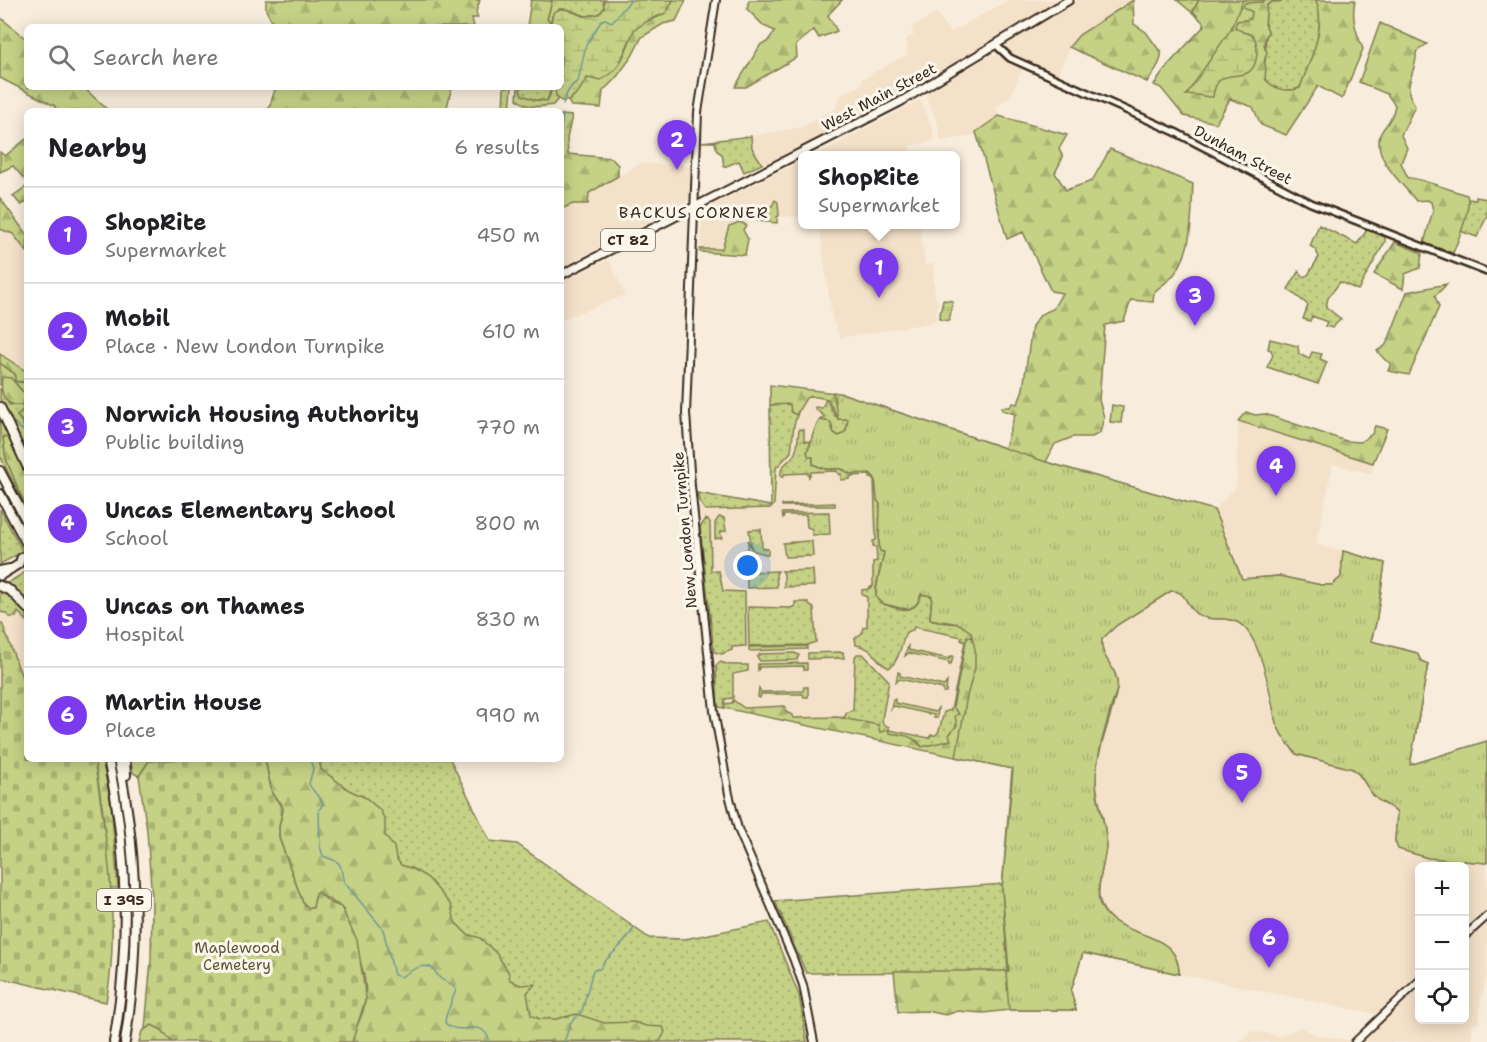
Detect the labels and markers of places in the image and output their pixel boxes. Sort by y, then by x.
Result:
pin: 2 [658,120,696,170]
pin: 1 [860,248,898,298]
pin: 3 [1176,276,1214,326]
pin: 4 [1256,446,1296,496]
pin: 5 [1222,754,1262,803]
pin: 6 [1250,918,1288,968]

